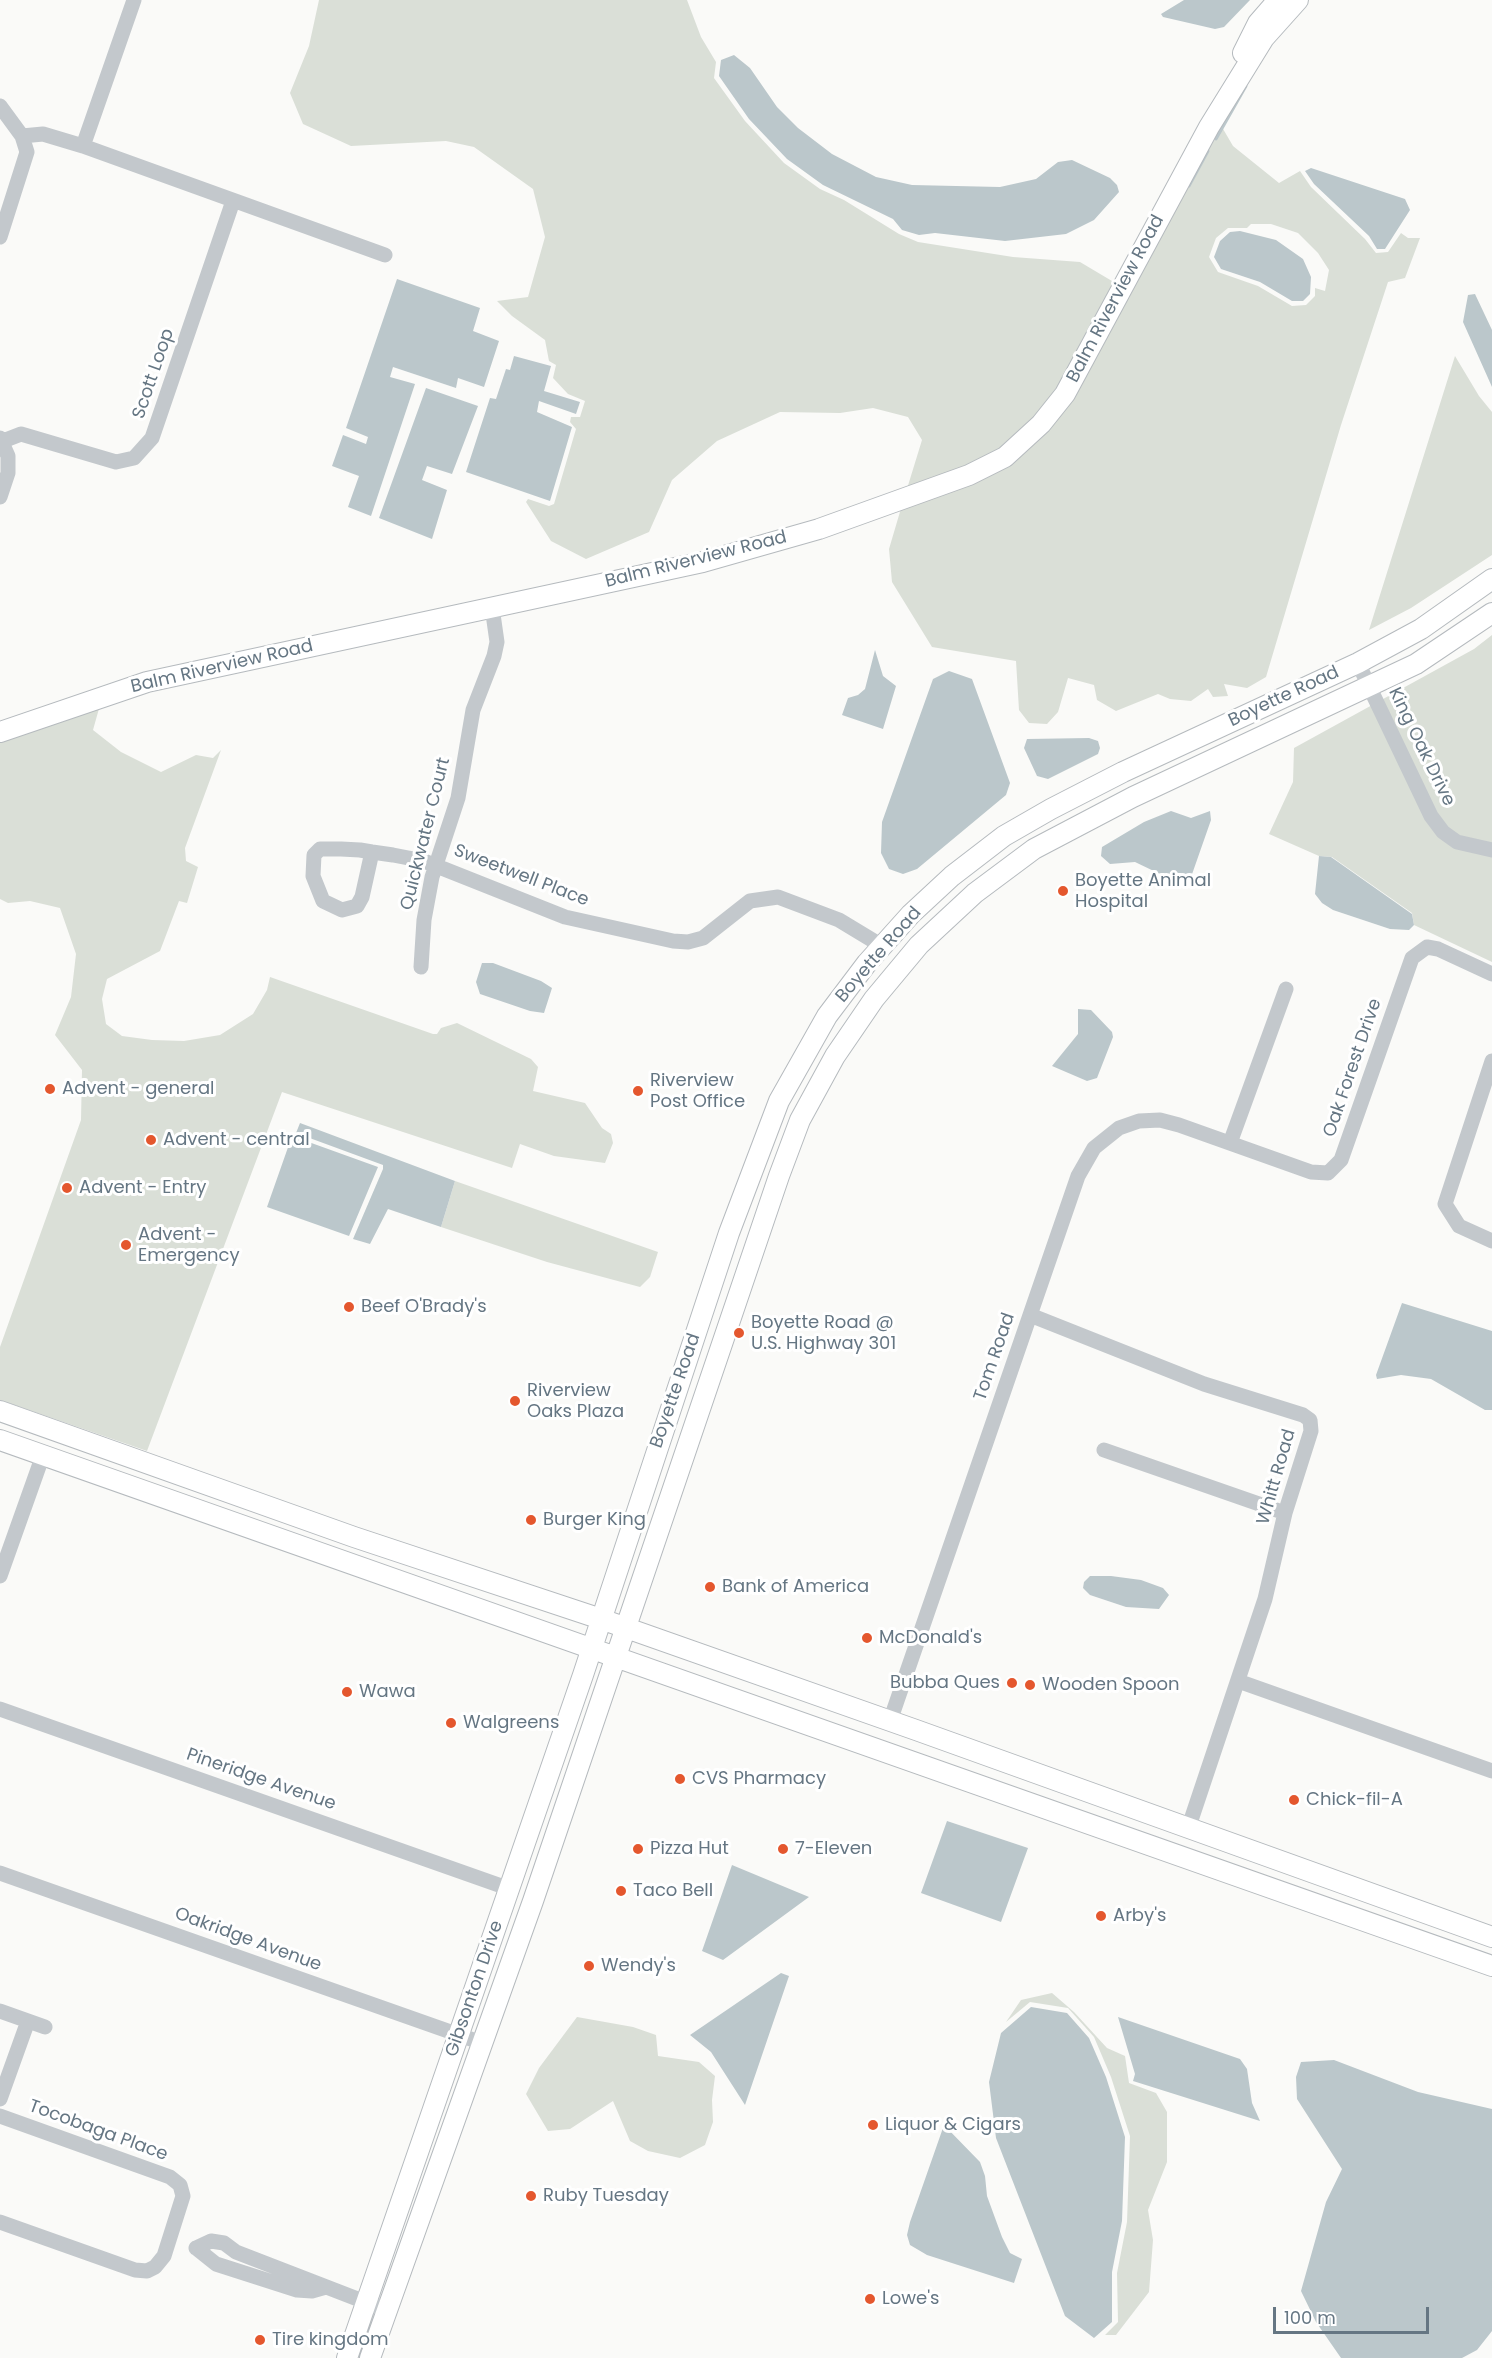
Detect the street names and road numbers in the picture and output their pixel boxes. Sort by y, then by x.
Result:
street label: Balm Riverview Road [1063,212,1169,386]
street label: Scott Loop [129,326,179,422]
street label: Balm Riverview Road [603,527,789,593]
street label: Balm Riverview Road [129,636,315,698]
street label: Boyette Road [1225,662,1343,732]
street label: King Oak Drive [1383,684,1459,810]
street label: Quickwater Court [397,755,455,913]
street label: Sweetwell Place [450,840,592,912]
street label: Boyette Road [832,903,926,1007]
street label: Oak Forest Drive [1319,996,1387,1140]
street label: Tom Road [970,1310,1020,1404]
street label: Boyette Road [646,1331,706,1451]
street label: Whitt Road [1253,1427,1301,1527]
street label: Pineridge Avenue [183,1744,339,1816]
street label: Oakridge Avenue [172,1903,324,1977]
street label: Gibsonton Drive [442,1918,508,2060]
street label: Tocobaga Place [26,2096,170,2166]

